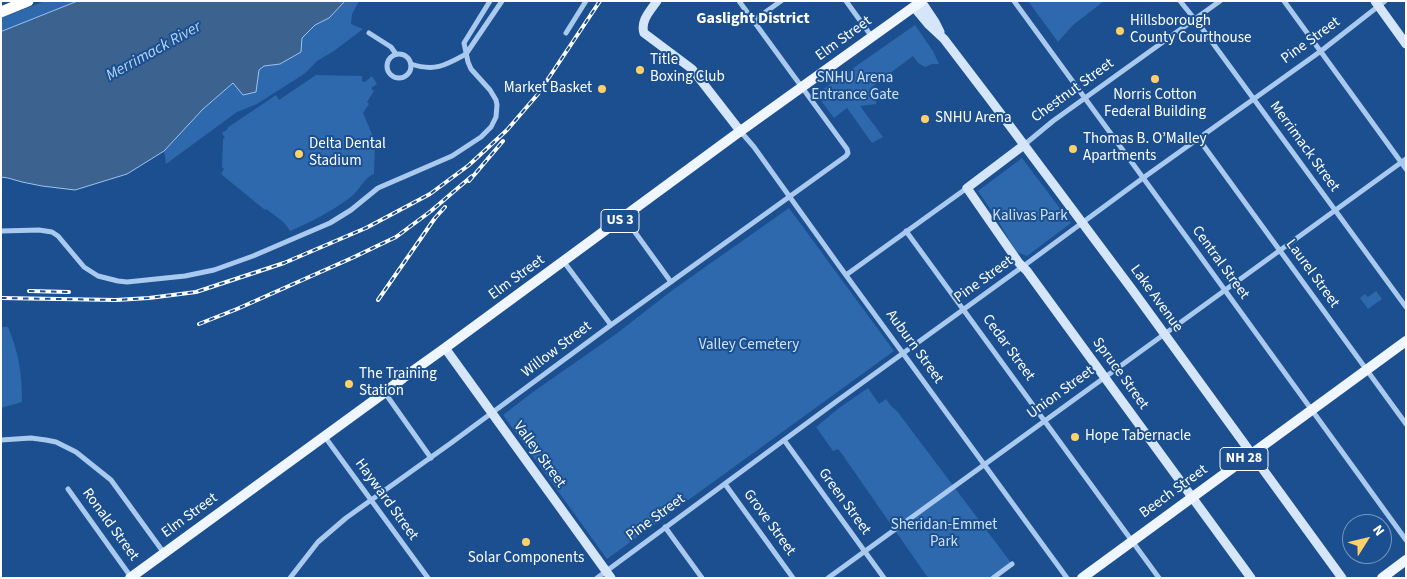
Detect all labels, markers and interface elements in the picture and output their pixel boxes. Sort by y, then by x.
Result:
district label: Gaslight District [696,9,810,29]
street label: Elm Street [813,13,875,65]
place label: Hillsborough County Courthouse [1130,13,1251,48]
street label: Pine Street [1278,14,1344,68]
water label: Merrimack River [103,18,205,86]
marker: Hillsborough County Courthouse [1114,25,1126,37]
place label: Title Boxing Club [650,52,725,87]
street label: Chestnut Street [1028,55,1118,127]
marker: Title Boxing Club [634,64,646,76]
park label: SNHU Arena Entrance Gate [811,70,899,105]
marker: Norris Cotton Federal Building [1149,73,1161,85]
place label: Market Basket [504,80,592,98]
marker: Market Basket [596,83,608,95]
place label: Norris Cotton Federal Building [1104,87,1206,122]
street label: Merrimack Street [1265,98,1343,196]
place label: SNHU Arena [935,110,1012,128]
marker: SNHU Arena [919,113,931,125]
place label: Thomas B. O’Malley Apartments [1083,131,1206,166]
place label: Delta Dental Stadium [309,136,386,171]
marker: Thomas B. O’Malley Apartments [1067,143,1079,155]
marker: Delta Dental Stadium [293,148,305,160]
park label: Kalivas Park [992,208,1068,226]
road number: US 3 [601,210,639,232]
street label: Central Street [1187,223,1253,303]
street label: Laurel Street [1281,236,1343,312]
street label: Elm Street [486,252,548,304]
street label: Pine Street [951,253,1017,307]
street label: Lake Avenue [1126,262,1186,336]
street label: Auburn Street [881,307,947,387]
street label: Cedar Street [978,311,1038,385]
street label: Willow Street [519,318,595,382]
street label: Spruce Street [1088,335,1152,413]
park label: Valley Cemetery [699,337,799,355]
street label: Union Street [1024,363,1098,423]
place label: The Training Station [359,366,437,401]
marker: The Training Station [343,378,355,390]
street label: Valley Street [509,418,569,492]
place label: Hope Tabernacle [1085,428,1191,446]
marker: Hope Tabernacle [1069,431,1081,443]
road number: NH 28 [1220,448,1268,470]
street label: Hayward Street [350,456,422,544]
street label: Beech Street [1137,461,1211,523]
street label: Green Street [814,465,874,539]
street label: Ronald Street [78,485,142,565]
street label: Grove Street [739,486,799,560]
street label: Elm Street [159,490,221,542]
street label: Pine Street [623,491,689,545]
north arrow [1342,514,1392,564]
park label: Sheridan-Emmet Park [891,517,997,552]
text: N [1367,521,1389,540]
marker: Solar Components [520,536,532,548]
place label: Solar Components [468,550,584,568]

